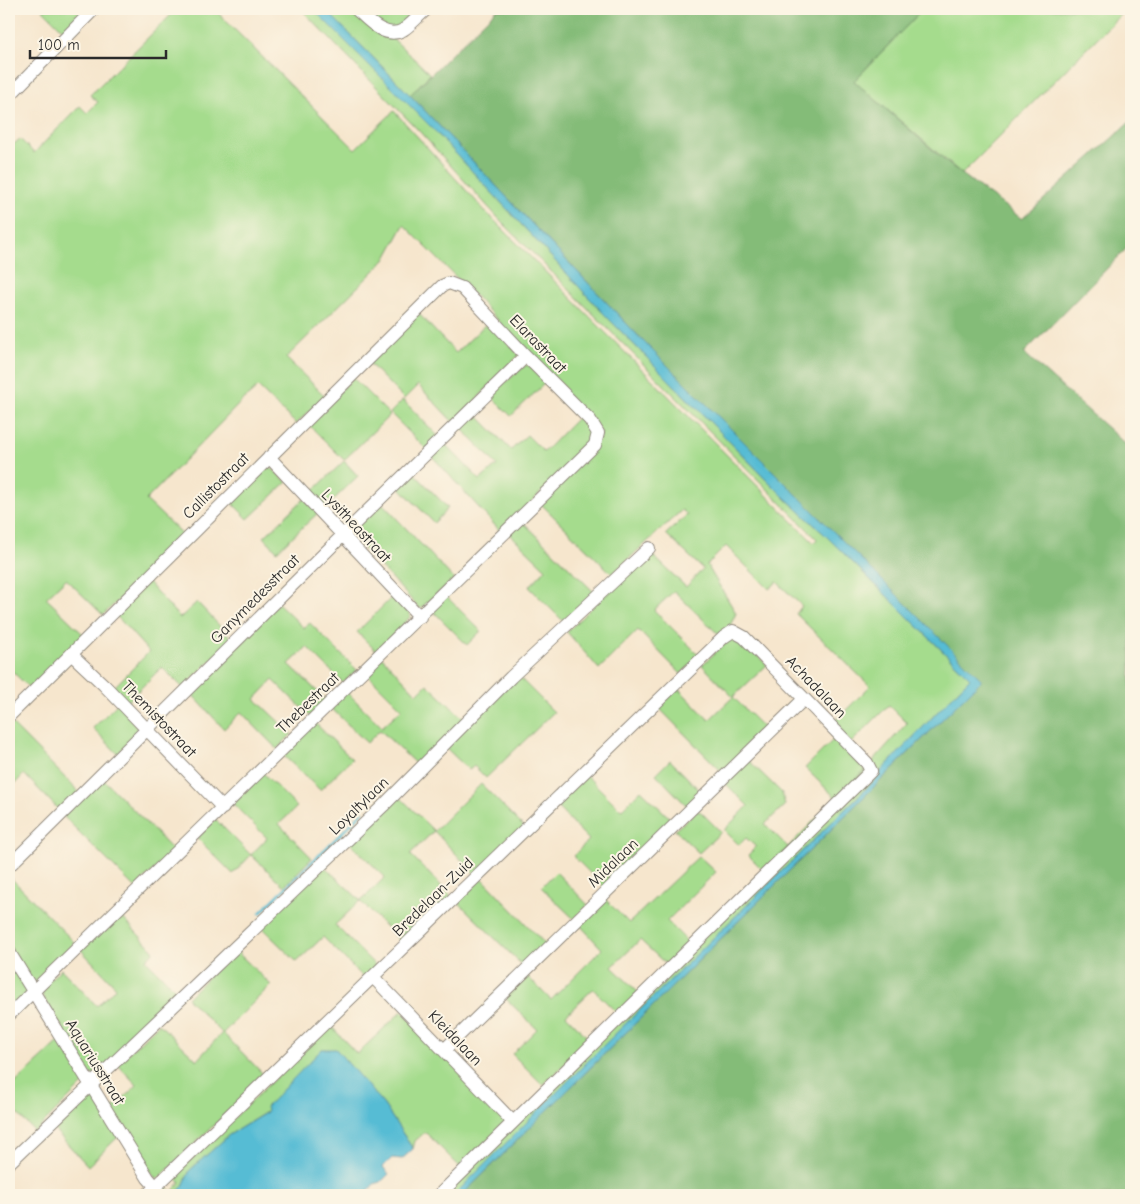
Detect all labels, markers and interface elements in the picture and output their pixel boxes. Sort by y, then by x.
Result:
scale bar [30,28,166,60]
text: 100 m [38,36,80,54]
street label: Elarastraat [506,311,570,377]
street label: Callistostraat [179,449,253,523]
street label: Lysitheastraat [318,486,395,567]
street label: Ganymedesstraat [207,550,304,647]
street label: Achadalaan [782,652,850,722]
street label: Thebestraat [273,668,343,737]
street label: Themistostraat [118,677,200,761]
street label: Loyaltylaan [326,773,392,839]
street label: Midalaan [584,835,642,891]
street label: Bredelaan-Zuid [389,854,477,940]
street label: Kleidalaan [424,1007,486,1069]
street label: Aquariusstraat [62,1016,129,1108]

